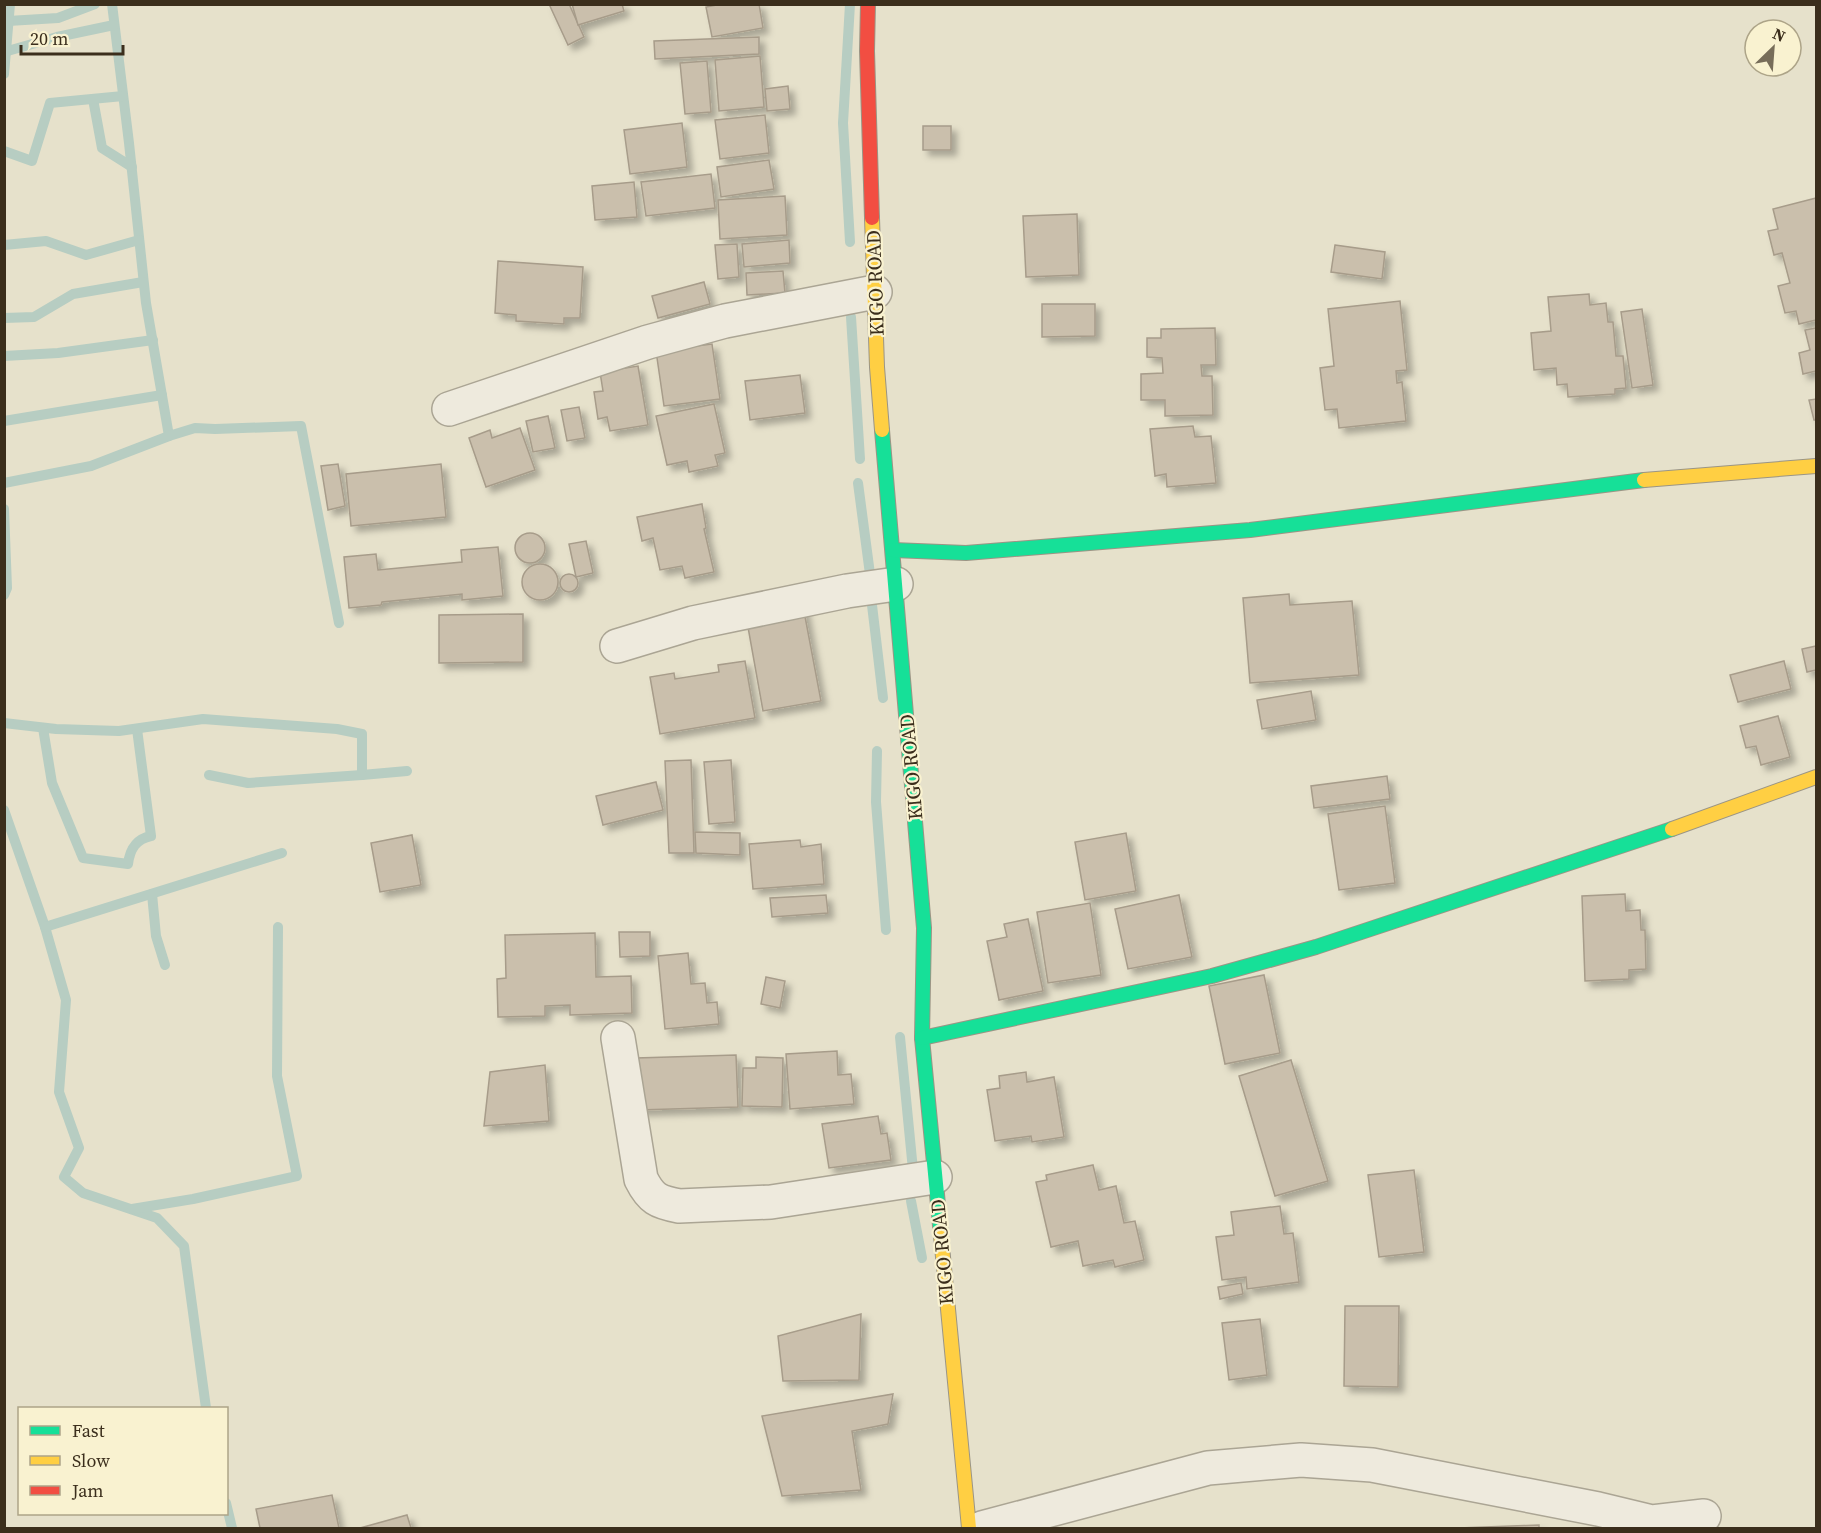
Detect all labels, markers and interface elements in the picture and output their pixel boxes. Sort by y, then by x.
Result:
scale bar [21,18,123,56]
north arrow [1743,18,1803,78]
text: N [1769,22,1790,47]
text: 20 m [30,26,68,51]
street label: KIGO ROAD [859,229,891,337]
street label: KIGO ROAD [892,713,930,821]
street label: KIGO ROAD [923,1198,961,1306]
legend [18,1407,228,1515]
text: Fast [72,1418,105,1443]
text: Slow [72,1448,110,1473]
text: Jam [71,1478,104,1503]

